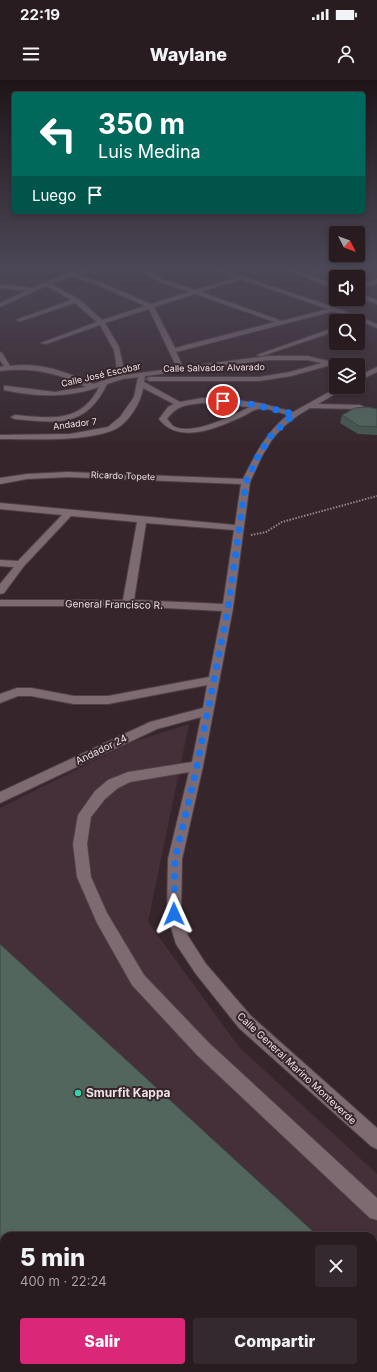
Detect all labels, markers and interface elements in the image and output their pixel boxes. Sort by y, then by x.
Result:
text: 22:19 [20,5,60,24]
icon: menu [20,43,42,65]
icon: person [335,43,357,65]
text: Waylane [150,44,227,65]
text: 350 m [98,107,185,141]
icon: left [32,108,84,160]
text: Luis Medina [98,141,201,162]
icon: arrive [84,184,106,206]
text: Luego [32,186,76,205]
north arrow [329,226,365,262]
map controls [329,226,365,394]
button: sound [329,270,365,306]
button: search [329,314,365,350]
button: layers [329,358,365,394]
street label: Calle José Escobar [60,360,142,389]
street label: Calle Salvador Alvarado [163,361,265,374]
pin [206,384,240,418]
icon: arrive [212,390,234,412]
street label: Andador 7 [52,415,97,432]
street label: Ricardo Topete [91,469,155,482]
street label: General Francisco R. [65,597,163,611]
street label: Andador 24 [73,731,129,767]
position arrow [153,893,195,935]
street label: Calle General Marino Monteverde [235,1010,359,1126]
place label: Smurfit Kappa [86,1085,171,1100]
marker: Smurfit Kappa [73,1088,83,1098]
text: 5 min [20,1243,85,1272]
button: close [315,1245,357,1287]
text: 400 m · 22:24 [20,1273,107,1289]
button: Salir [20,1318,185,1364]
button: Compartir [193,1318,357,1364]

